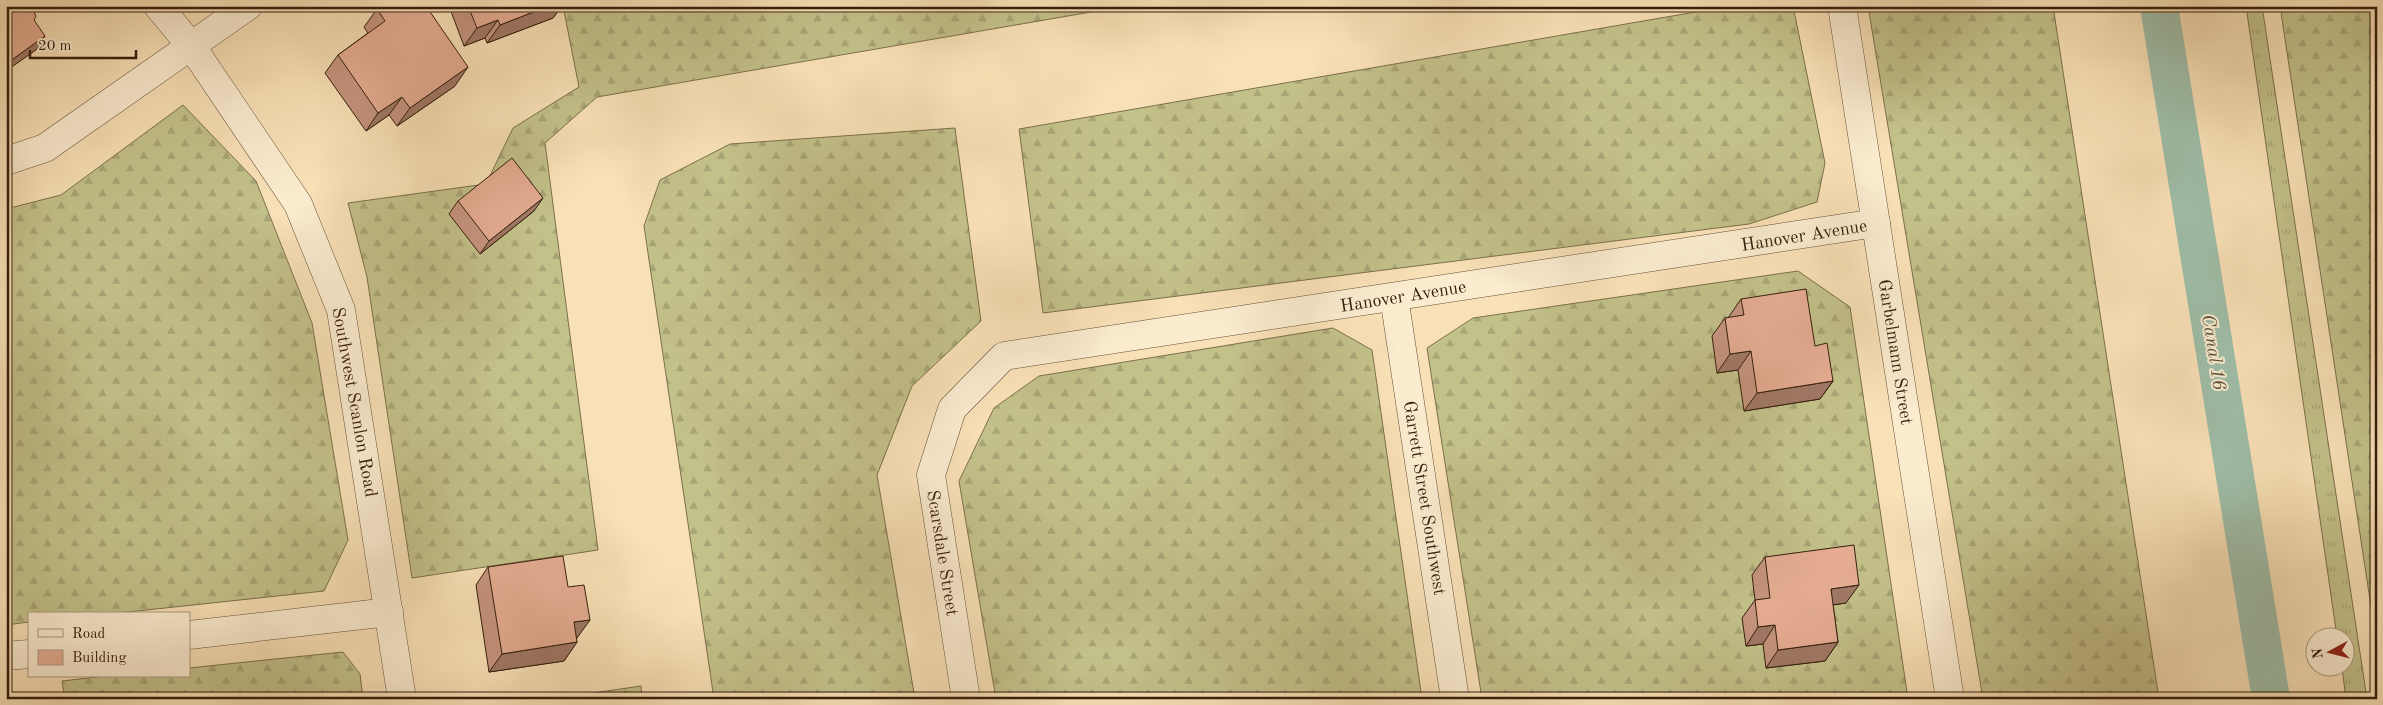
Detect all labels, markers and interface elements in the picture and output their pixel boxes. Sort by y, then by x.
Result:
scale bar [30,28,136,60]
text: 20 m [38,39,72,54]
street label: Hanover Avenue [1740,217,1869,255]
street label: Hanover Avenue [1339,278,1468,316]
street label: Garbelmann Street [1875,278,1915,426]
street label: Southwest Scanlon Road [328,306,380,499]
water label: Canal 16 [2197,313,2228,392]
street label: Garrett Street Southwest [1400,400,1448,597]
street label: Scarsdale Street [923,489,961,617]
legend [28,612,190,678]
text: Road [72,627,106,642]
north arrow [2306,628,2356,678]
text: N [2310,647,2326,660]
text: Building [72,651,127,666]

